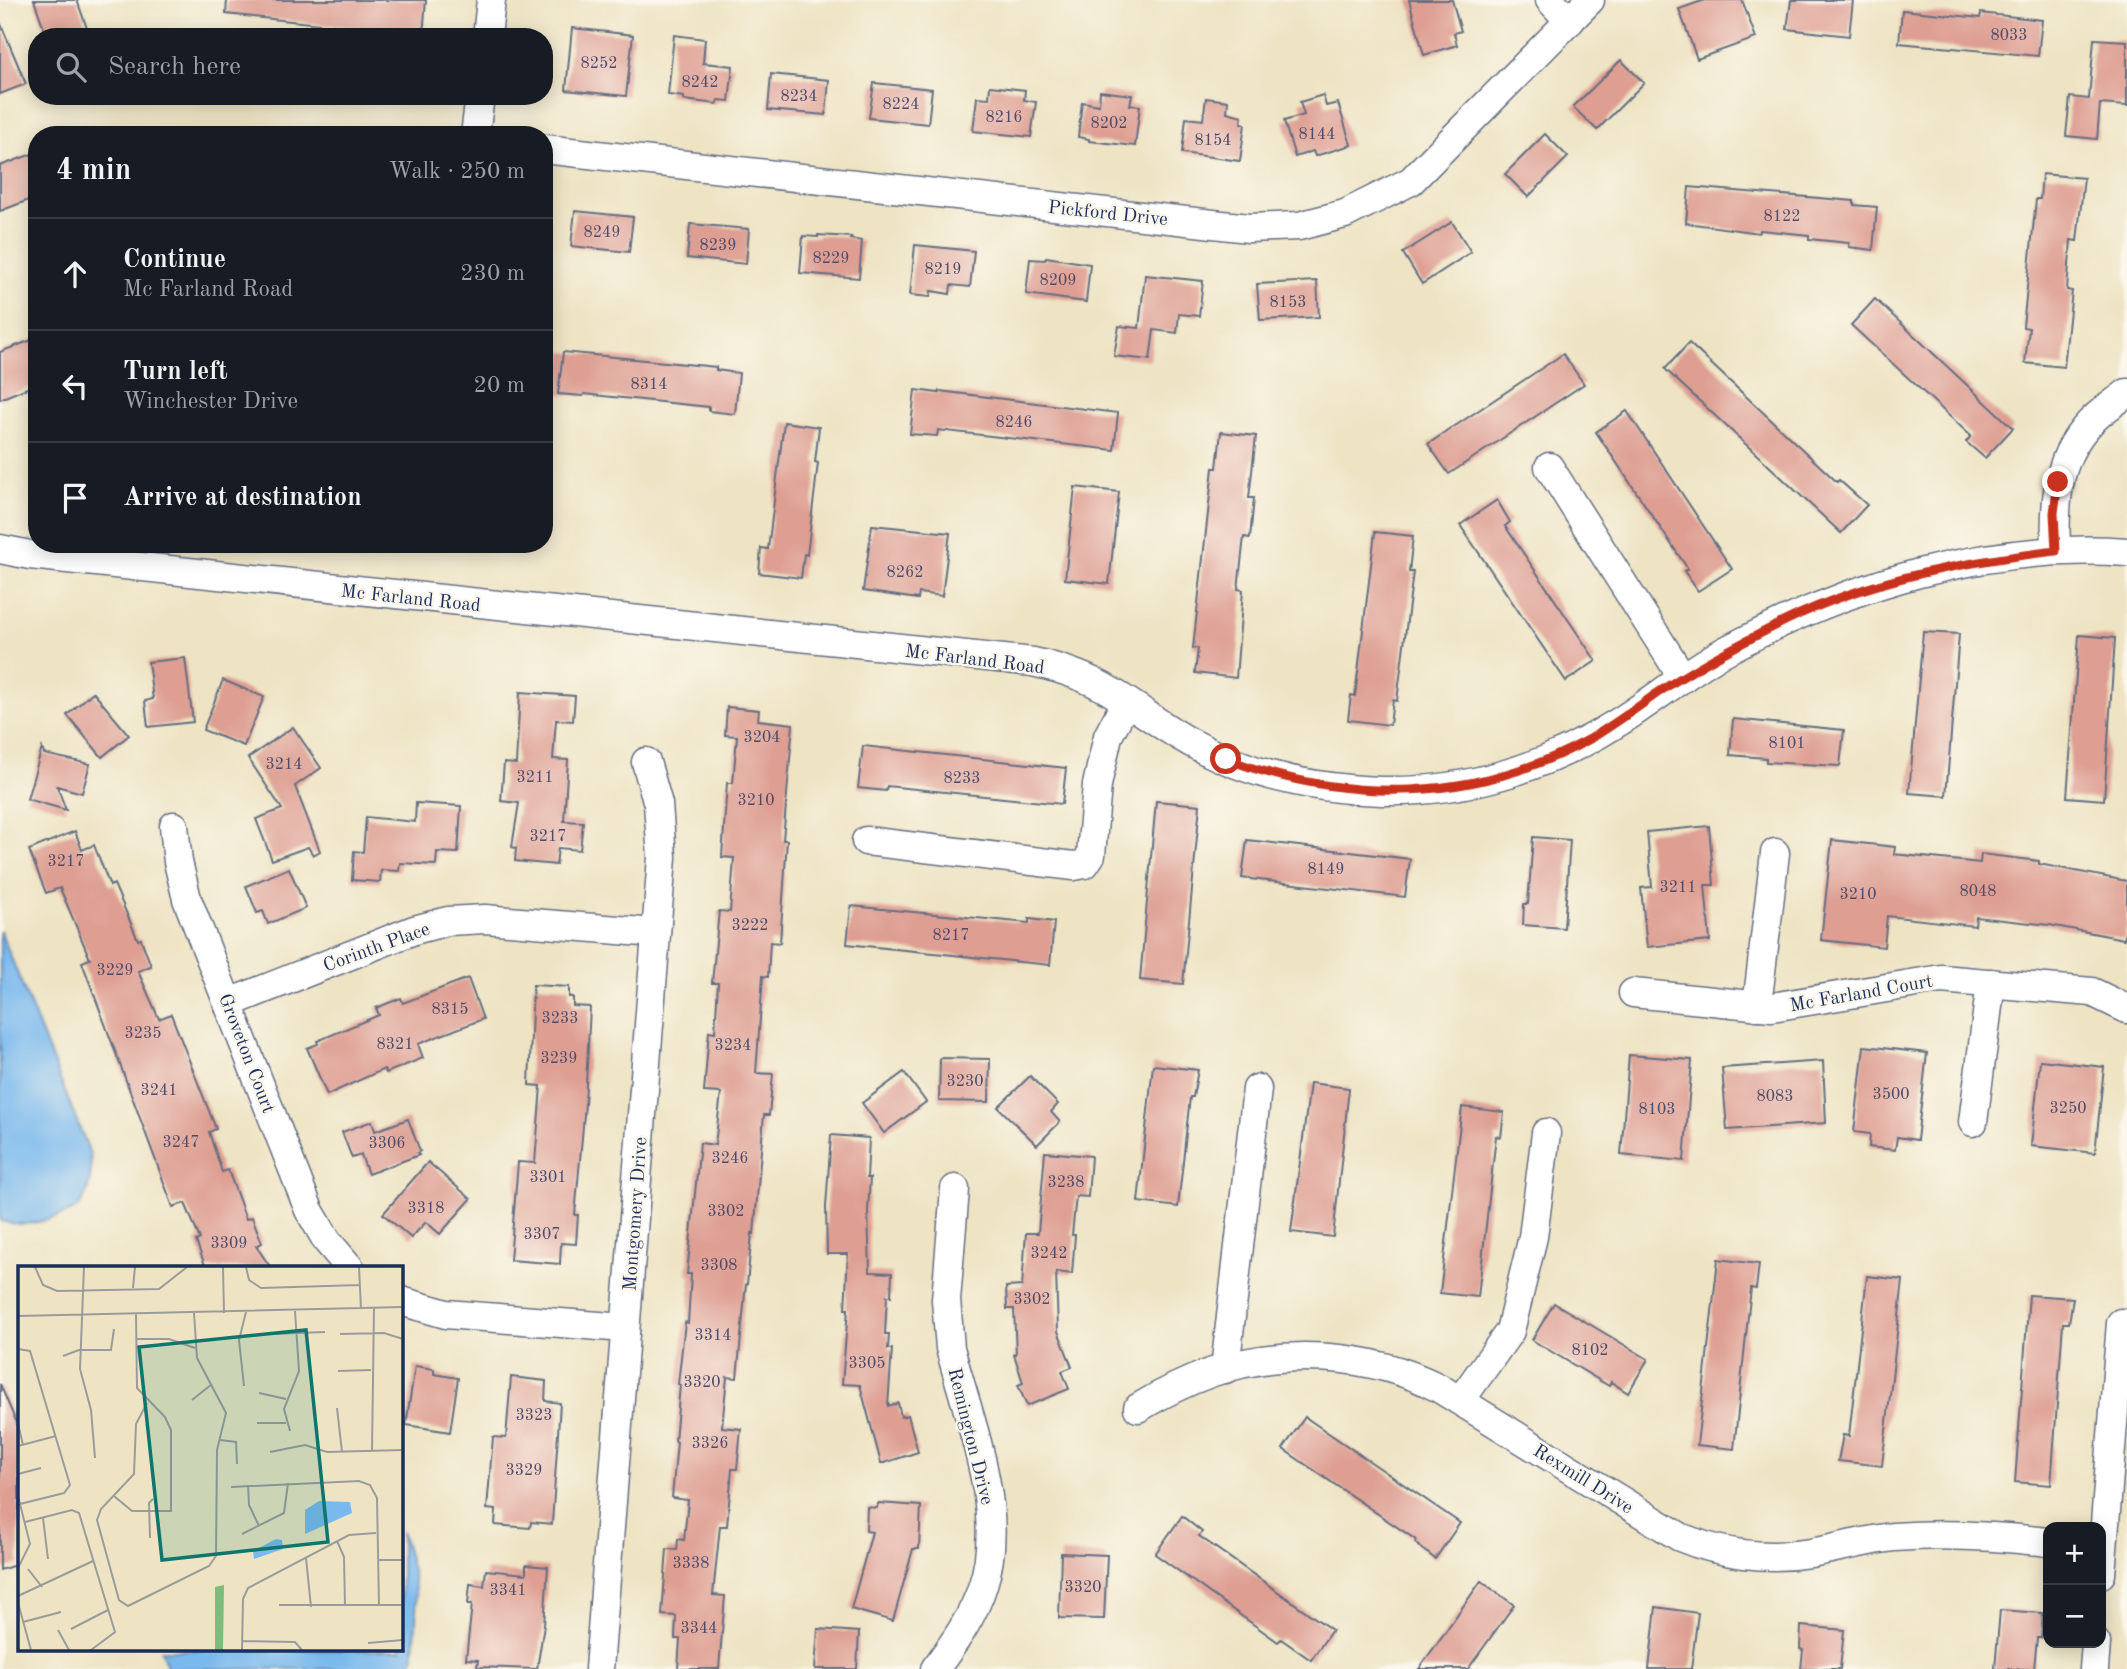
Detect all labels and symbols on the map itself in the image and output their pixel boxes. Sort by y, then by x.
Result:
house number: 8033 [1990,28,2028,44]
house number: 8252 [580,56,618,72]
house number: 8242 [681,75,719,91]
house number: 8234 [780,89,818,105]
house number: 8224 [882,97,920,113]
house number: 8216 [985,110,1023,126]
house number: 8202 [1090,116,1128,132]
house number: 8144 [1298,127,1336,143]
house number: 8154 [1194,133,1232,149]
street label: Pickford Drive [1047,199,1169,230]
house number: 8122 [1763,209,1801,225]
house number: 8249 [583,225,621,241]
house number: 8239 [699,238,737,254]
house number: 8229 [812,251,850,267]
house number: 8219 [924,262,962,278]
house number: 8209 [1039,273,1077,289]
house number: 8153 [1269,295,1307,311]
house number: 8314 [630,377,668,393]
house number: 8246 [995,415,1033,431]
route end [2042,466,2073,497]
house number: 8262 [886,565,924,581]
street label: Mc Farland Road [340,583,482,616]
street label: Mc Farland Road [904,642,1046,678]
house number: 3204 [743,730,781,746]
house number: 8101 [1768,736,1806,752]
route start [1210,743,1241,774]
house number: 3214 [265,757,303,773]
house number: 3211 [516,770,554,786]
house number: 8233 [943,771,981,787]
house number: 3210 [737,793,775,809]
house number: 3217 [529,829,567,845]
house number: 3217 [47,854,85,870]
house number: 8149 [1307,862,1345,878]
house number: 3211 [1659,880,1697,896]
house number: 8048 [1959,884,1997,900]
house number: 3210 [1839,887,1877,903]
house number: 3222 [731,918,769,934]
street label: Corinth Place [321,920,433,976]
house number: 8217 [932,928,970,944]
house number: 3229 [96,963,134,979]
street label: Mc Farland Court [1788,973,1935,1016]
street label: Groveton Court [214,991,277,1116]
house number: 8315 [431,1002,469,1018]
house number: 3233 [541,1011,579,1027]
house number: 3235 [124,1026,162,1042]
house number: 8321 [376,1037,414,1053]
house number: 3234 [714,1038,752,1054]
house number: 3239 [540,1051,578,1067]
house number: 3230 [946,1074,984,1090]
house number: 3241 [140,1083,178,1099]
house number: 3500 [1872,1087,1910,1103]
house number: 8083 [1756,1089,1794,1105]
house number: 3250 [2049,1101,2087,1117]
house number: 8103 [1638,1102,1676,1118]
house number: 3247 [162,1135,200,1151]
house number: 3306 [368,1136,406,1152]
street label: Montgomery Drive [622,1136,651,1292]
house number: 3246 [711,1151,749,1167]
house number: 3301 [529,1170,567,1186]
house number: 3238 [1047,1175,1085,1191]
house number: 3318 [407,1201,445,1217]
house number: 3302 [707,1204,745,1220]
house number: 3307 [523,1227,561,1243]
house number: 3309 [210,1236,248,1252]
house number: 3242 [1030,1246,1068,1262]
house number: 3308 [700,1258,738,1274]
inset map [18,1266,402,1652]
house number: 3302 [1013,1292,1051,1308]
house number: 3314 [694,1328,732,1344]
house number: 8102 [1571,1343,1609,1359]
house number: 3305 [848,1356,886,1372]
street label: Remington Drive [943,1366,996,1507]
house number: 3320 [683,1375,721,1391]
house number: 3323 [515,1408,553,1424]
house number: 3326 [691,1436,729,1452]
street label: Rexmill Drive [1529,1442,1636,1518]
house number: 3329 [505,1463,543,1479]
house number: 3338 [672,1556,710,1572]
house number: 3320 [1064,1580,1102,1596]
house number: 3341 [489,1583,527,1599]
house number: 3344 [680,1621,718,1637]

